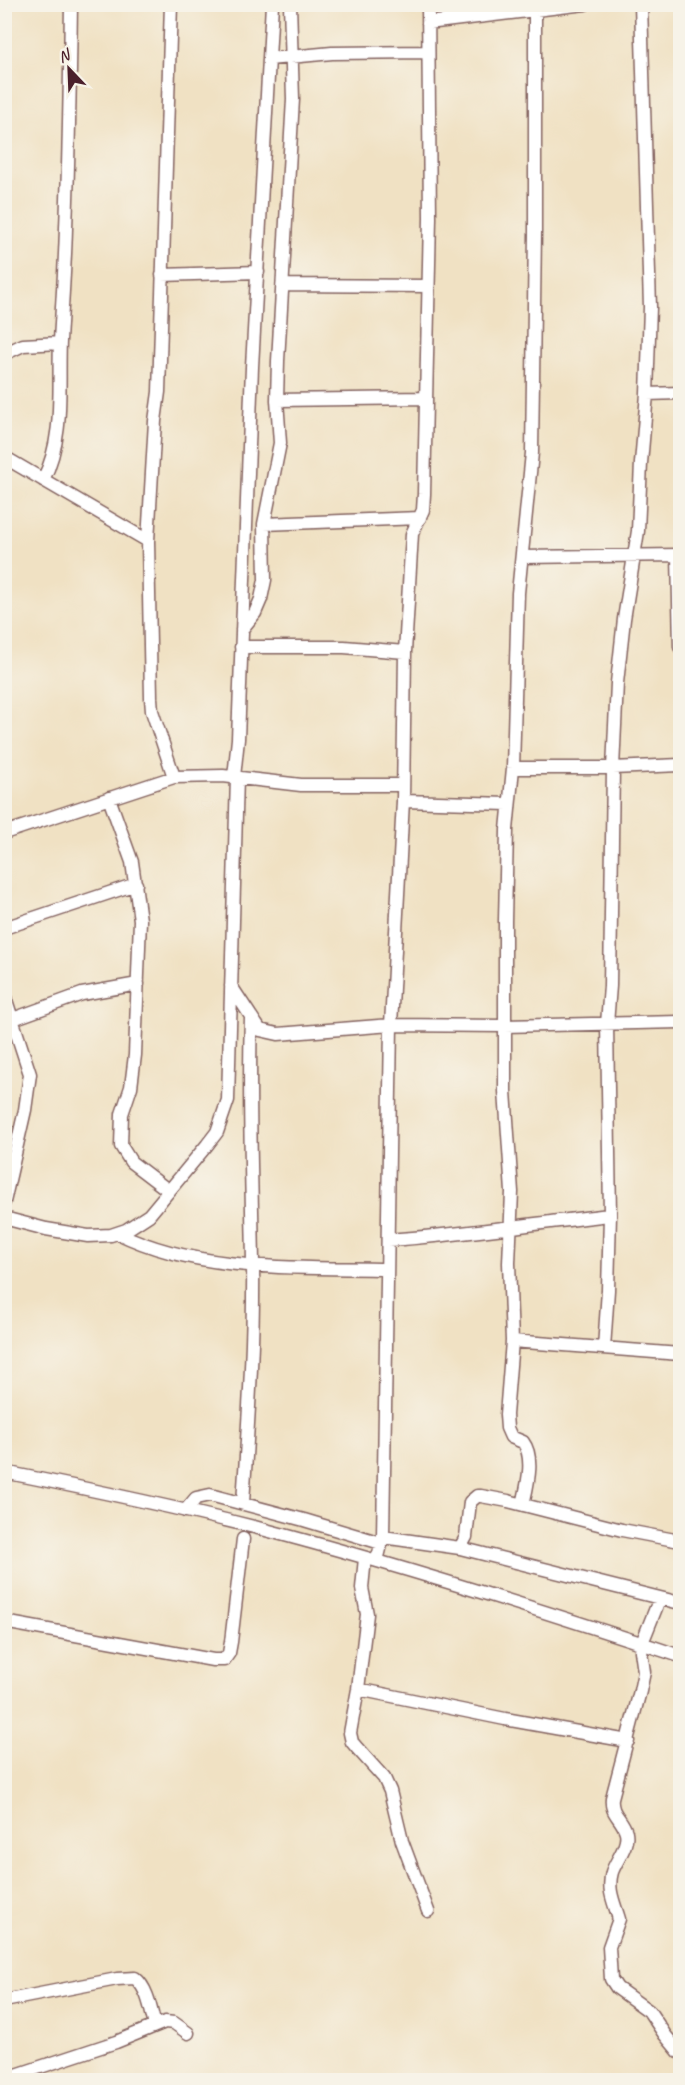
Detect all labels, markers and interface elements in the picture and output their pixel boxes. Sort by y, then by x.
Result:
north arrow [39,39,99,99]
text: N [55,44,75,67]

